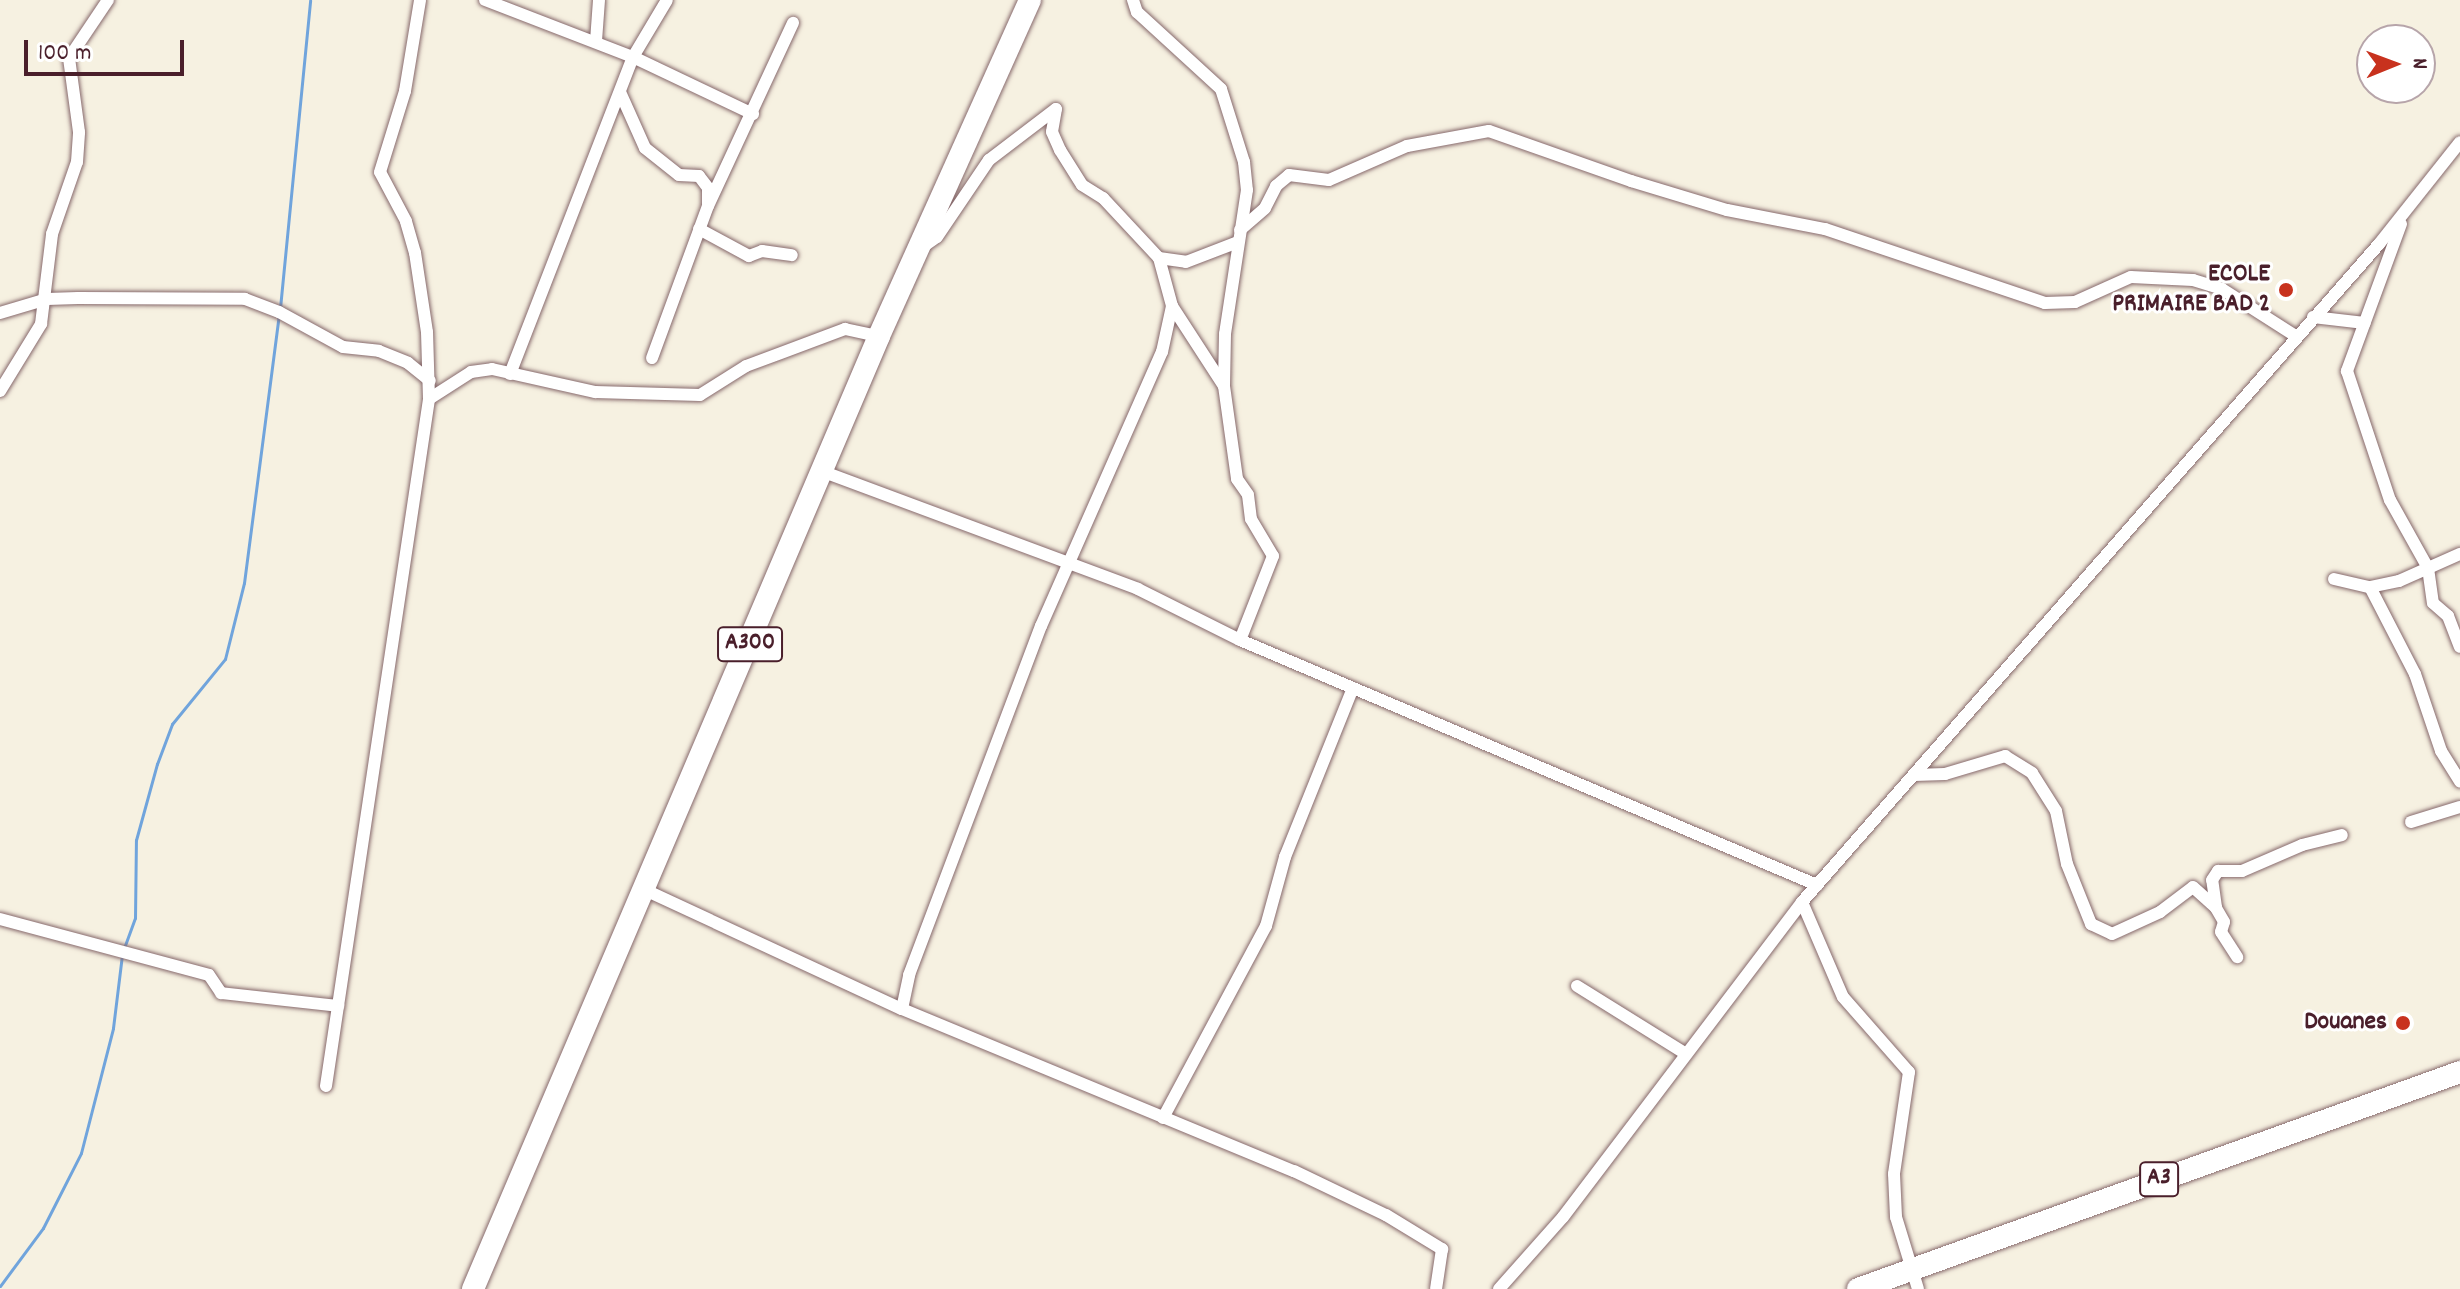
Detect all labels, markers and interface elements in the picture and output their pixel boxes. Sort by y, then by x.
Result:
scale bar [28,24,188,74]
north arrow [2356,24,2436,104]
text: 100 m [38,37,91,71]
text: N [2403,58,2434,69]
place label: ECOLE PRIMAIRE BAD 2 [2112,259,2270,320]
marker: ECOLE PRIMAIRE BAD 2 [2277,281,2295,299]
road number: A300 [716,624,784,664]
place label: Douanes [2304,1007,2387,1039]
marker: Douanes [2394,1014,2412,1032]
road number: A3 [2139,1159,2179,1199]

